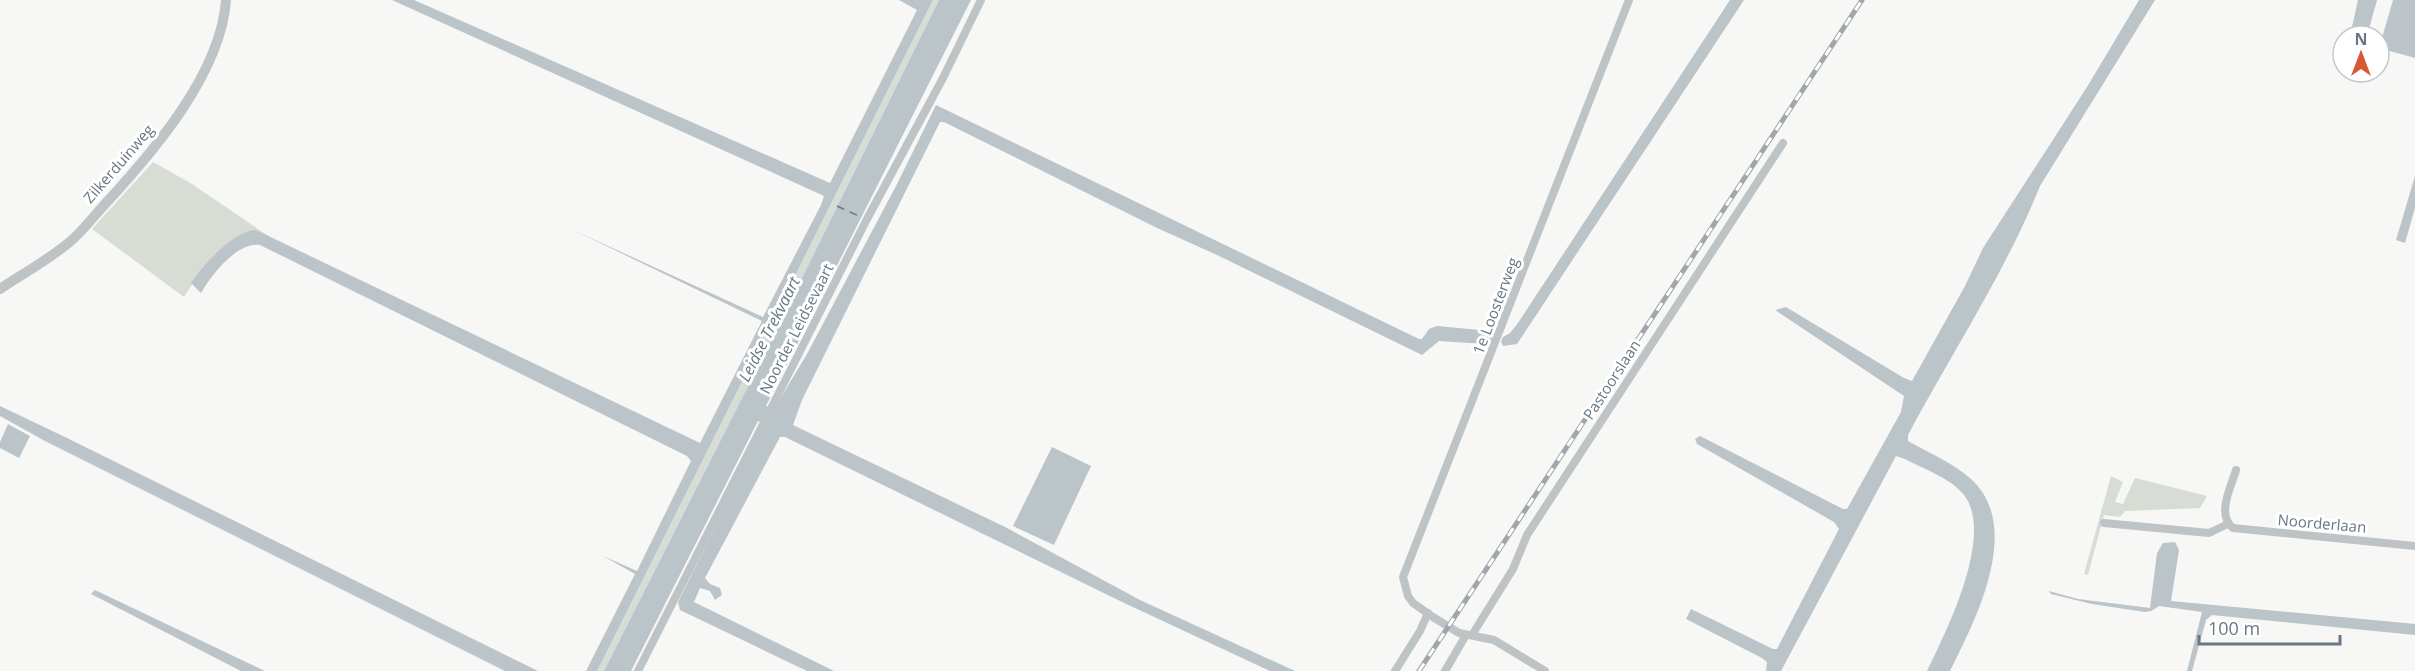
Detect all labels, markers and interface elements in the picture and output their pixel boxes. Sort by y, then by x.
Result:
north arrow [2331,24,2391,84]
text: N [2354,28,2368,50]
street label: Zilkerduinweg [79,120,158,207]
street label: 1e Loosterweg [1467,254,1523,357]
street label: Noorder Leidsevaart [755,260,838,397]
water label: Leidse Trekvaart [733,272,805,385]
street label: Pastoorslaan [1578,336,1644,423]
street label: Noorderlaan [2277,509,2367,537]
scale bar [2199,608,2340,646]
text: 100 m [2208,616,2260,640]

